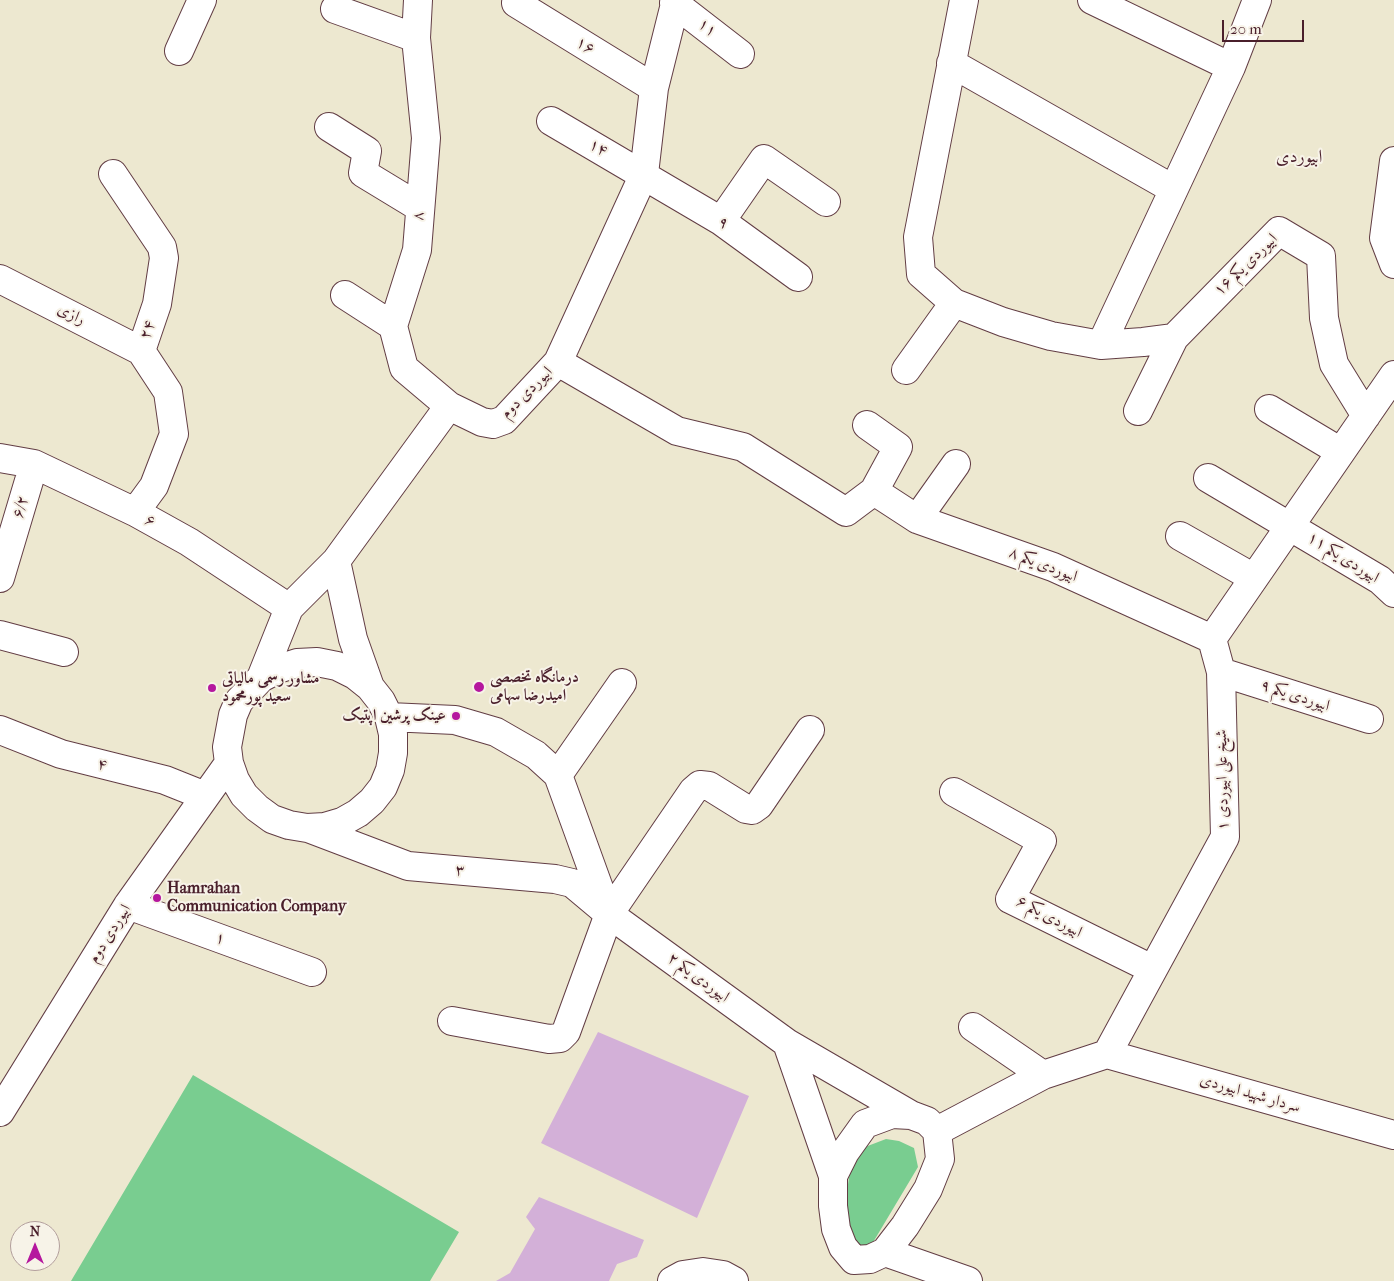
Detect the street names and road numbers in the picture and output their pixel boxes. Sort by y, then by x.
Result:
street label: ۱۱ [694,15,720,41]
street label: ۱۶ [572,33,598,59]
street label: ۱۴ [585,135,611,161]
street label: ۸ [409,211,429,221]
street label: ۹ [714,212,732,234]
street label: ۱۶ ابیوردی یکم [1210,230,1282,300]
street label: رازی [54,300,88,330]
street label: ۲۴ [136,318,160,342]
street label: ابیوردی دوم [497,363,557,423]
street label: ۶/۲ [9,493,33,521]
street label: ۶ [141,510,159,532]
street label: ۱۱ ابیوردی یکم [1304,528,1382,588]
street label: ۸ ابیوردی یکم [1006,543,1080,587]
street label: ۹ ابیوردی یکم [1258,676,1332,716]
street label: شیخ علی ابیوردی ۱ [1213,729,1233,831]
street label: ۴ [95,755,109,775]
street label: ۳ [455,861,465,881]
street label: ۶ ابیوردی یکم [1013,892,1085,942]
street label: ابیوردی دوم [84,901,136,967]
street label: ۱ [212,928,228,950]
street label: ۲ ابیوردی یکم [663,949,733,1007]
street label: سردار شهید ابیوردی [1197,1070,1303,1118]

